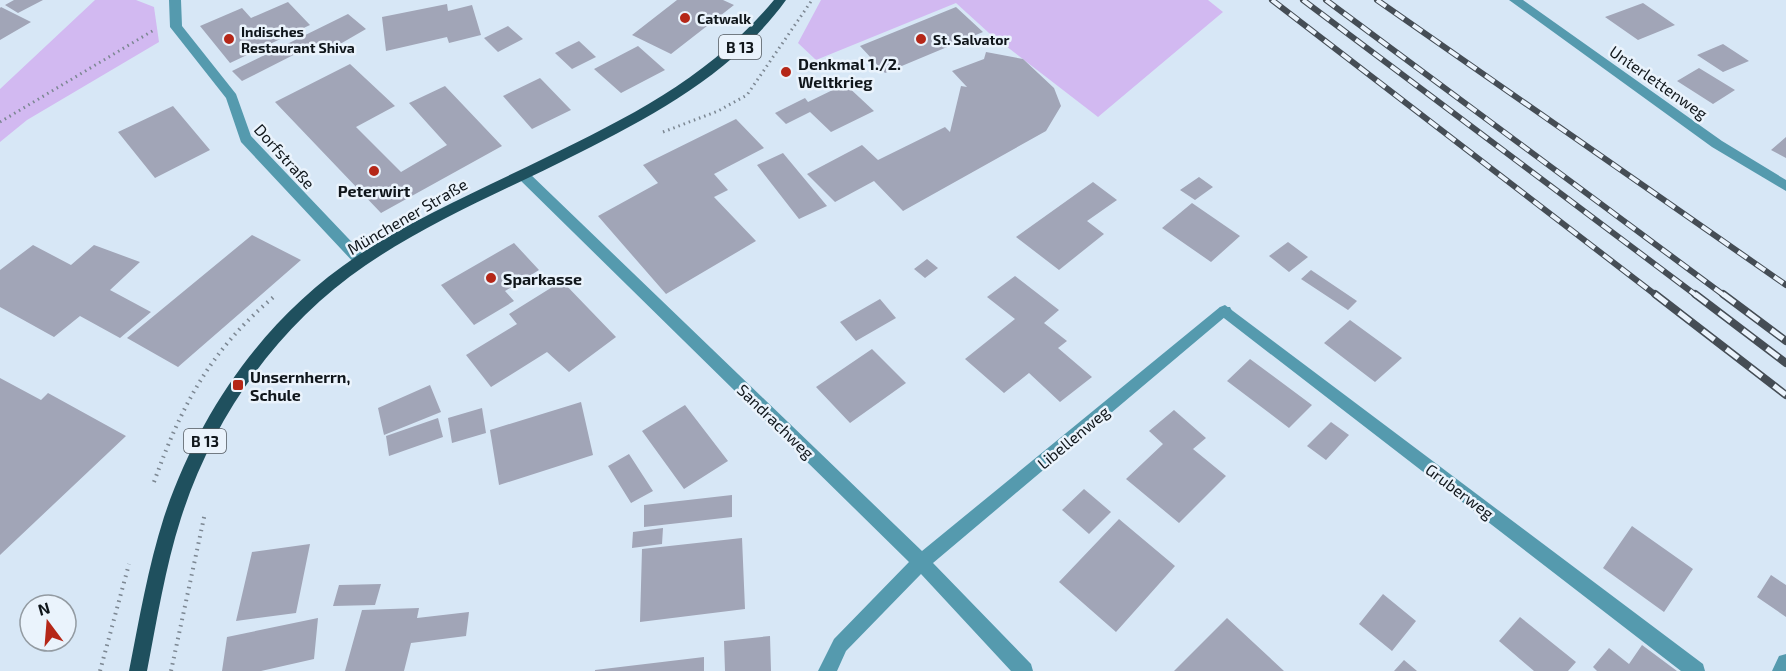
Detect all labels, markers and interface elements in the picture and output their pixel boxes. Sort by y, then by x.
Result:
place label: Catwalk [697,10,751,27]
marker: Catwalk [678,11,692,25]
place label: Indisches Restaurant Shiva [241,23,355,56]
place label: St. Salvator [933,31,1010,48]
marker: Indisches Restaurant Shiva [222,32,236,46]
marker: St. Salvator [914,32,928,46]
road number: B 13 [719,35,761,59]
street label: Unterlettenweg [1606,41,1712,123]
place label: Denkmal 1./2. Weltkrieg [798,54,901,91]
marker: Denkmal 1./2. Weltkrieg [779,65,793,79]
street label: Dorfstraße [251,120,319,192]
marker: Peterwirt [367,164,381,178]
street label: Münchener Straße [344,174,470,258]
place label: Peterwirt [338,181,411,200]
place label: Sparkasse [503,269,582,288]
marker: Sparkasse [484,271,498,285]
place label: Unsernherrn, Schule [250,367,350,404]
marker: Unsernherrn, Schule [231,378,245,392]
street label: Sandrachweg [734,380,818,462]
street label: Libellenweg [1033,401,1113,473]
road number: B 13 [184,429,226,453]
street label: Gruberweg [1422,459,1498,523]
north arrow [18,593,78,653]
text: N [36,597,52,619]

